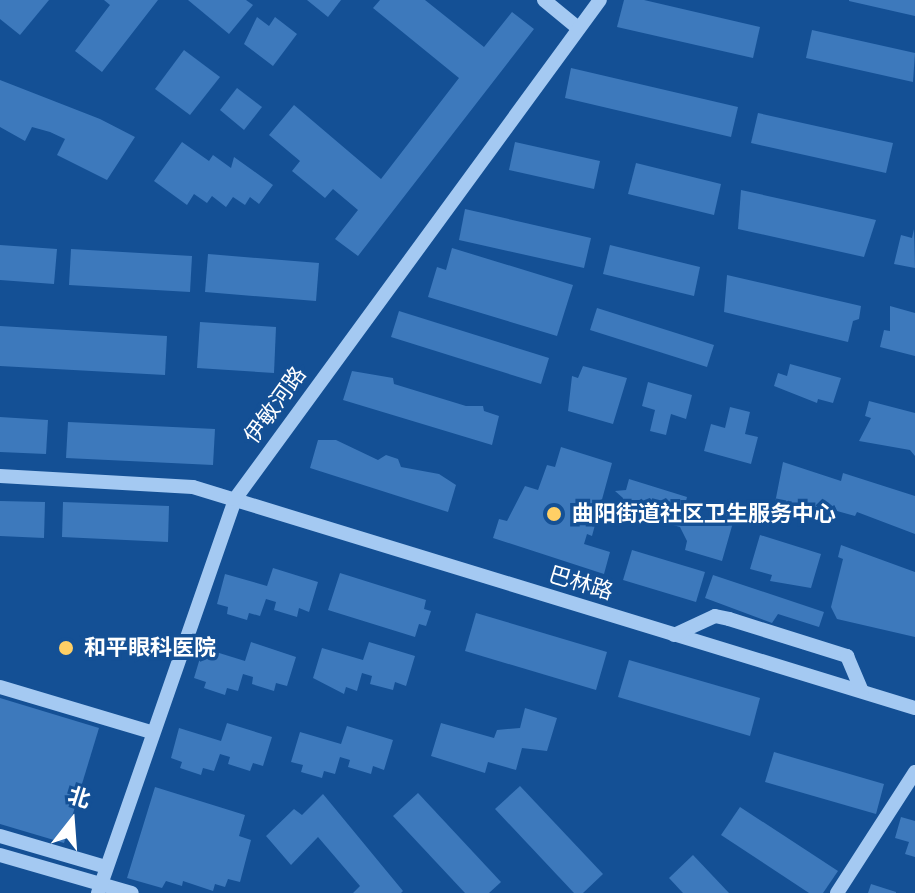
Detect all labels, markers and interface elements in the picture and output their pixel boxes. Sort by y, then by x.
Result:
street label: 伊敏河路 [238,362,312,448]
place label: 曲阳街道社区卫生服务中心 [572,501,836,527]
marker: 曲阳街道社区卫生服务中心 [543,503,565,525]
street label: 巴林路 [546,561,616,605]
place label: 和平眼科医院 [84,635,216,661]
marker: 和平眼科医院 [55,637,77,659]
north arrow [32,781,112,861]
text: 北 [65,781,94,814]

